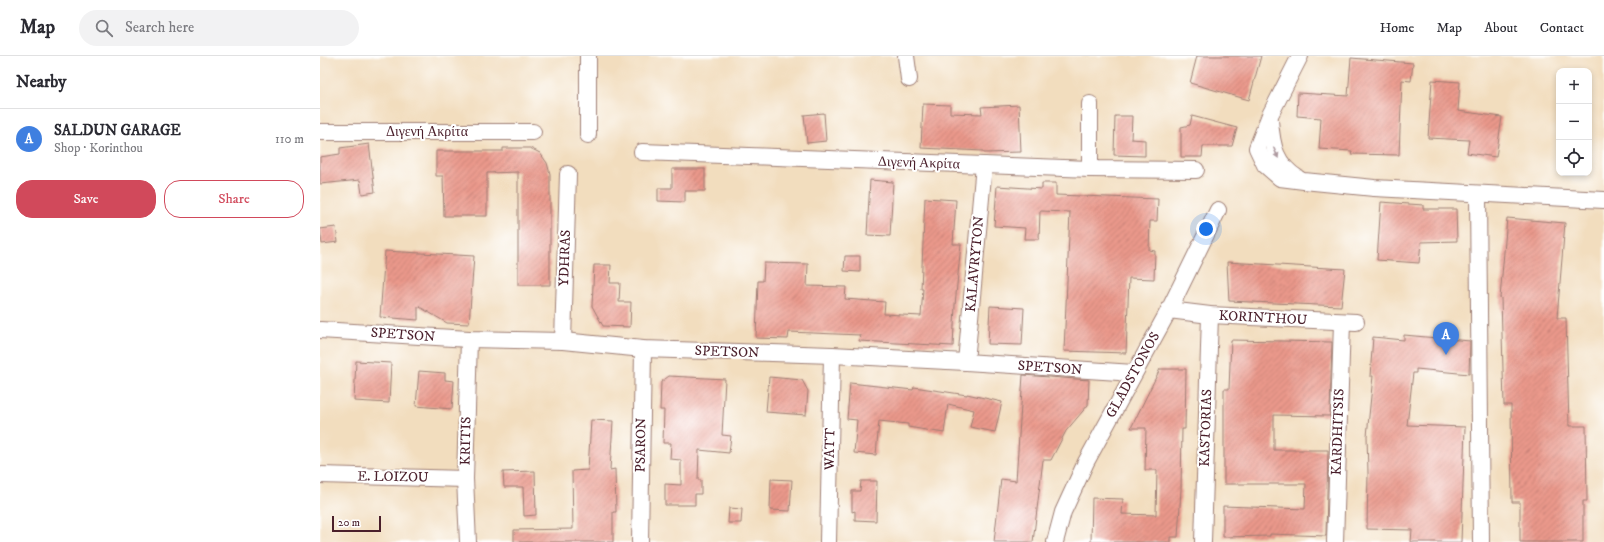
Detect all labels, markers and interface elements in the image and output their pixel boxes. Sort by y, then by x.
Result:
search box [79,10,359,46]
text: Map [20,16,55,39]
icon: search [93,17,115,39]
text: Search here [125,18,194,37]
text: Home [1380,19,1414,37]
text: Map [1436,19,1462,37]
text: About [1484,19,1518,37]
text: Contact [1540,19,1584,37]
map controls [1556,68,1592,176]
button: + [1556,68,1592,104]
text: Nearby [16,71,66,93]
button: − [1556,104,1592,140]
text: SALDUN GARAGE [54,121,181,140]
street label: Διγενή Ακρίτα [386,123,469,141]
text: A [25,131,33,147]
text: 110 m [275,131,304,147]
text: Shop · Korinthou [54,140,143,156]
button: locate [1556,140,1592,176]
one-way arrow [1273,148,1279,159]
street label: Διγενή Ακρίτα [878,153,961,173]
button: Save [16,180,156,218]
button: Share [164,180,304,218]
street label: KALAVRYTON [962,215,988,313]
your location [1196,219,1216,239]
street label: YDHRAS [555,229,575,287]
street label: KORINTHOU [1218,307,1308,329]
pin: A [1433,322,1459,355]
street label: SPETSON [370,324,436,346]
street label: GLADSTONOS [1102,329,1164,421]
street label: SPETSON [694,342,760,362]
street label: SPETSON [1017,357,1083,379]
street label: KARDHITSIS [1327,388,1349,476]
street label: KASTORIAS [1196,389,1216,467]
street label: KRITIS [457,417,475,465]
street label: PSARON [632,417,650,473]
street label: WATT [821,427,839,471]
street label: E. LOIZOU [357,467,429,487]
scale bar [332,514,381,533]
text: 20 m [338,516,360,530]

